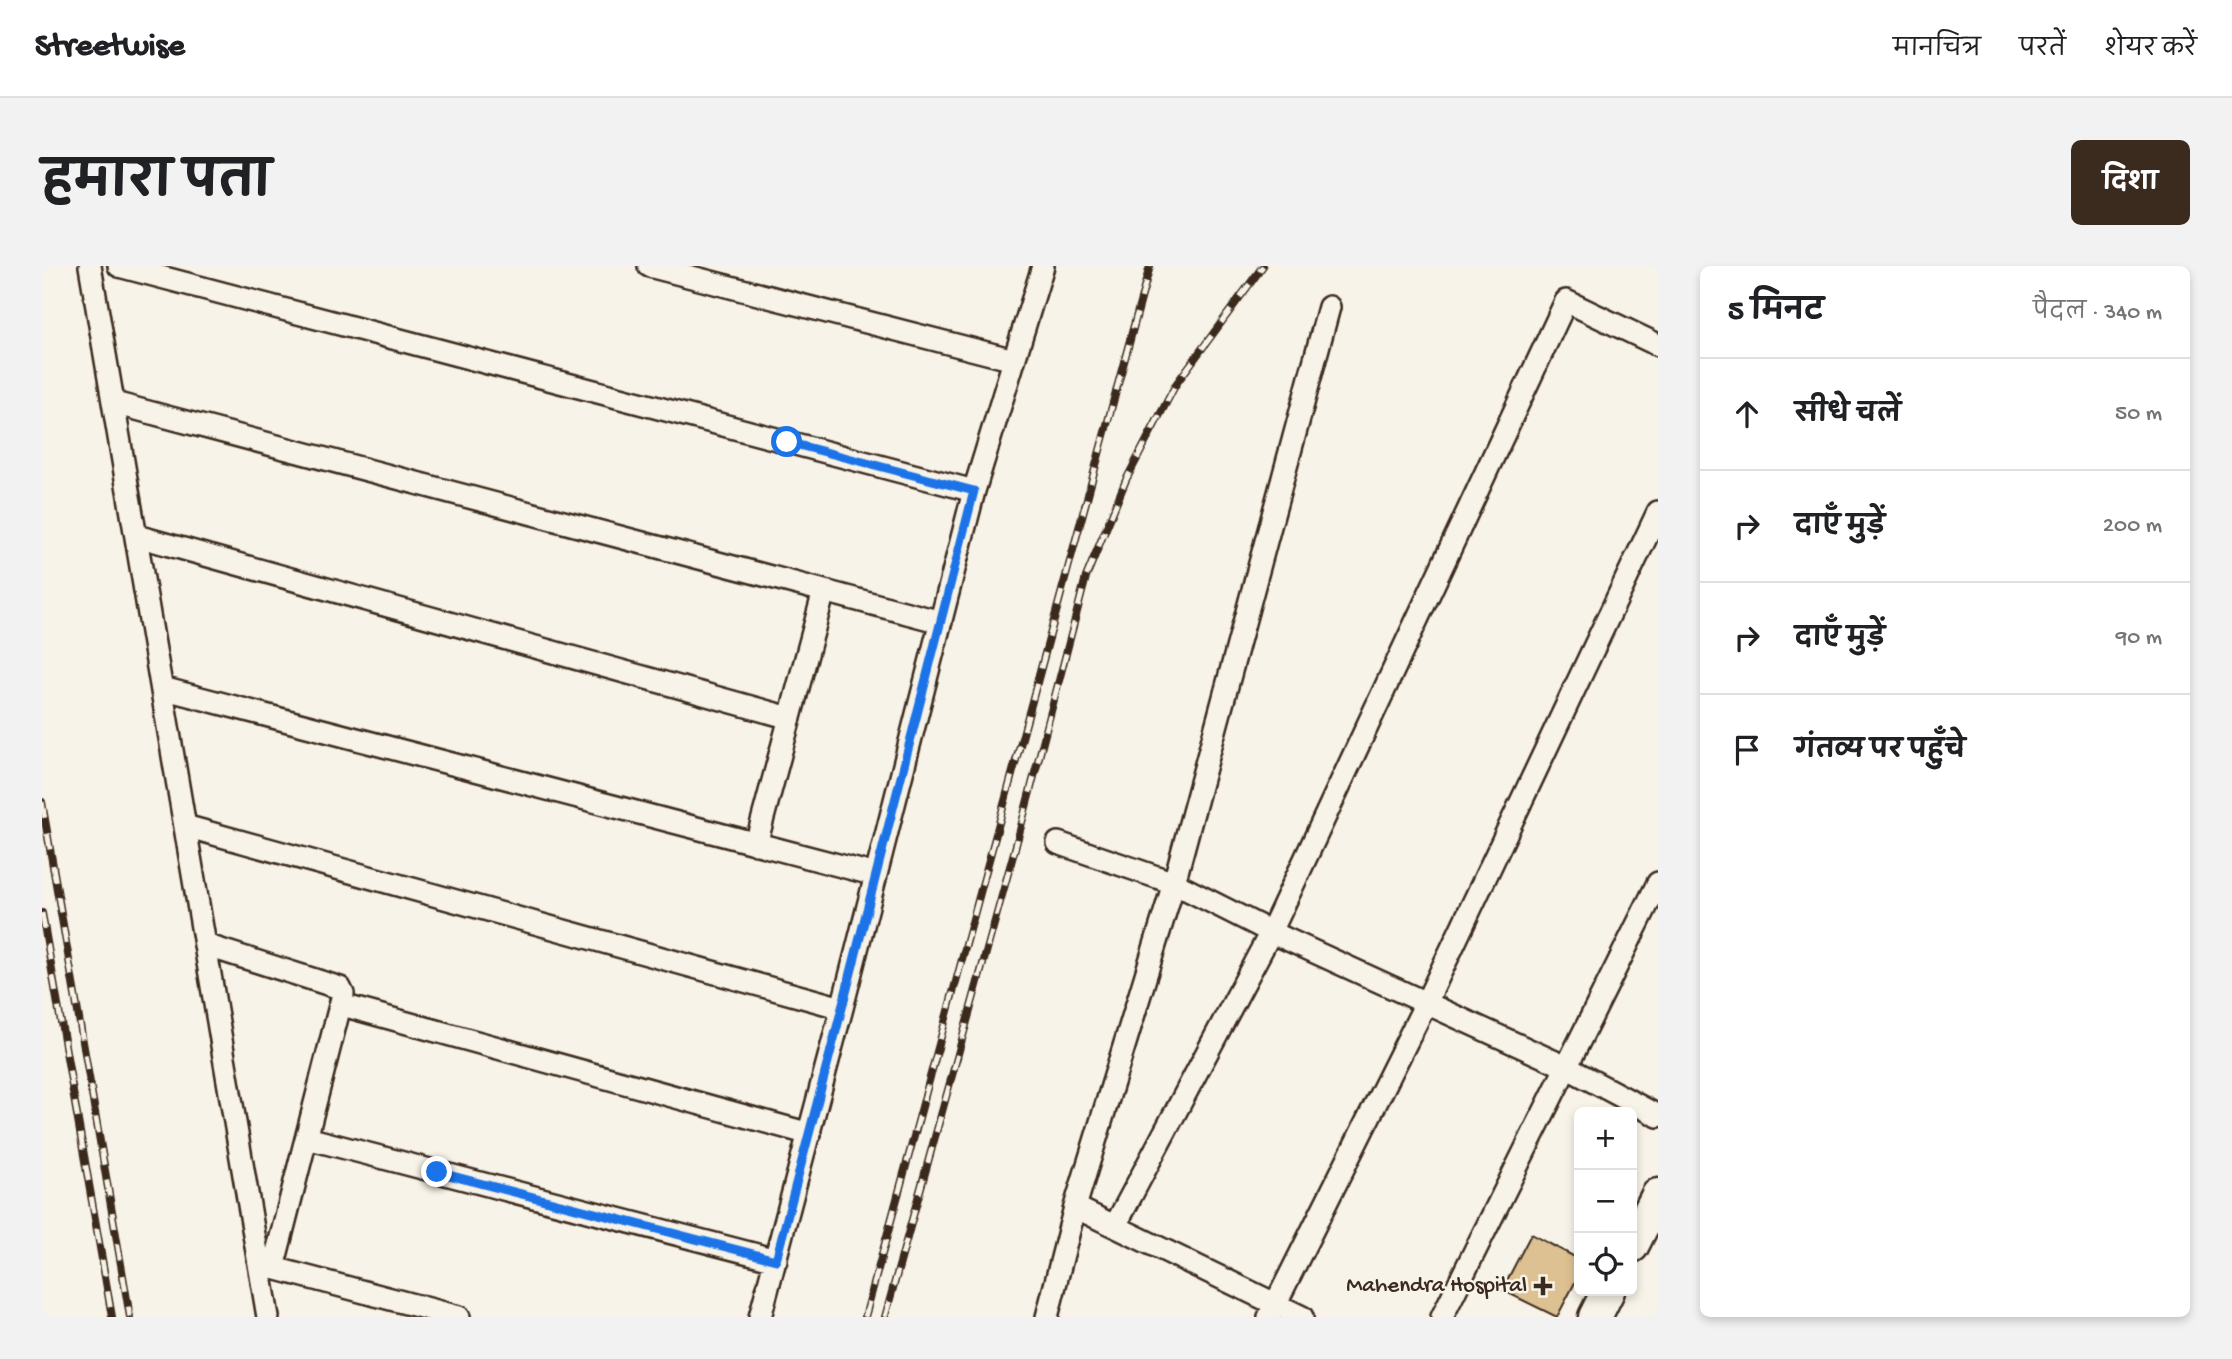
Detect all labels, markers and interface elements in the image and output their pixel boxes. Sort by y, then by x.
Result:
text: Streetwise [35,29,185,67]
text: मानचित्र [1893,36,1981,65]
text: परतें [2019,36,2066,65]
text: शेयर करें [2104,36,2197,65]
button: दिशा [2071,140,2190,225]
text: हमारा पता [42,157,271,215]
text: 5 मिनट [1728,296,1824,331]
text: पैदल · 340 m [2033,300,2162,327]
icon: ahead [1728,395,1766,433]
text: सीधे चलें [1795,401,1901,432]
text: 50 m [2115,401,2162,428]
route start [771,426,802,457]
icon: right [1728,507,1766,545]
text: दाएँ मुड़ें [1795,513,1885,544]
text: 200 m [2103,513,2162,540]
icon: right [1728,619,1766,657]
text: दाएँ मुड़ें [1795,625,1885,656]
text: 90 m [2116,625,2162,652]
icon: arrive [1728,731,1766,769]
text: गंतव्य पर पहुँचे [1795,737,1965,768]
map controls [1574,1107,1637,1296]
button: + [1574,1107,1637,1170]
route end [421,1156,452,1187]
button: − [1574,1170,1637,1233]
button: locate [1574,1233,1637,1296]
place label: Mahendra Hospital [1346,1273,1527,1300]
marker: Mahendra Hospital [1533,1276,1553,1296]

